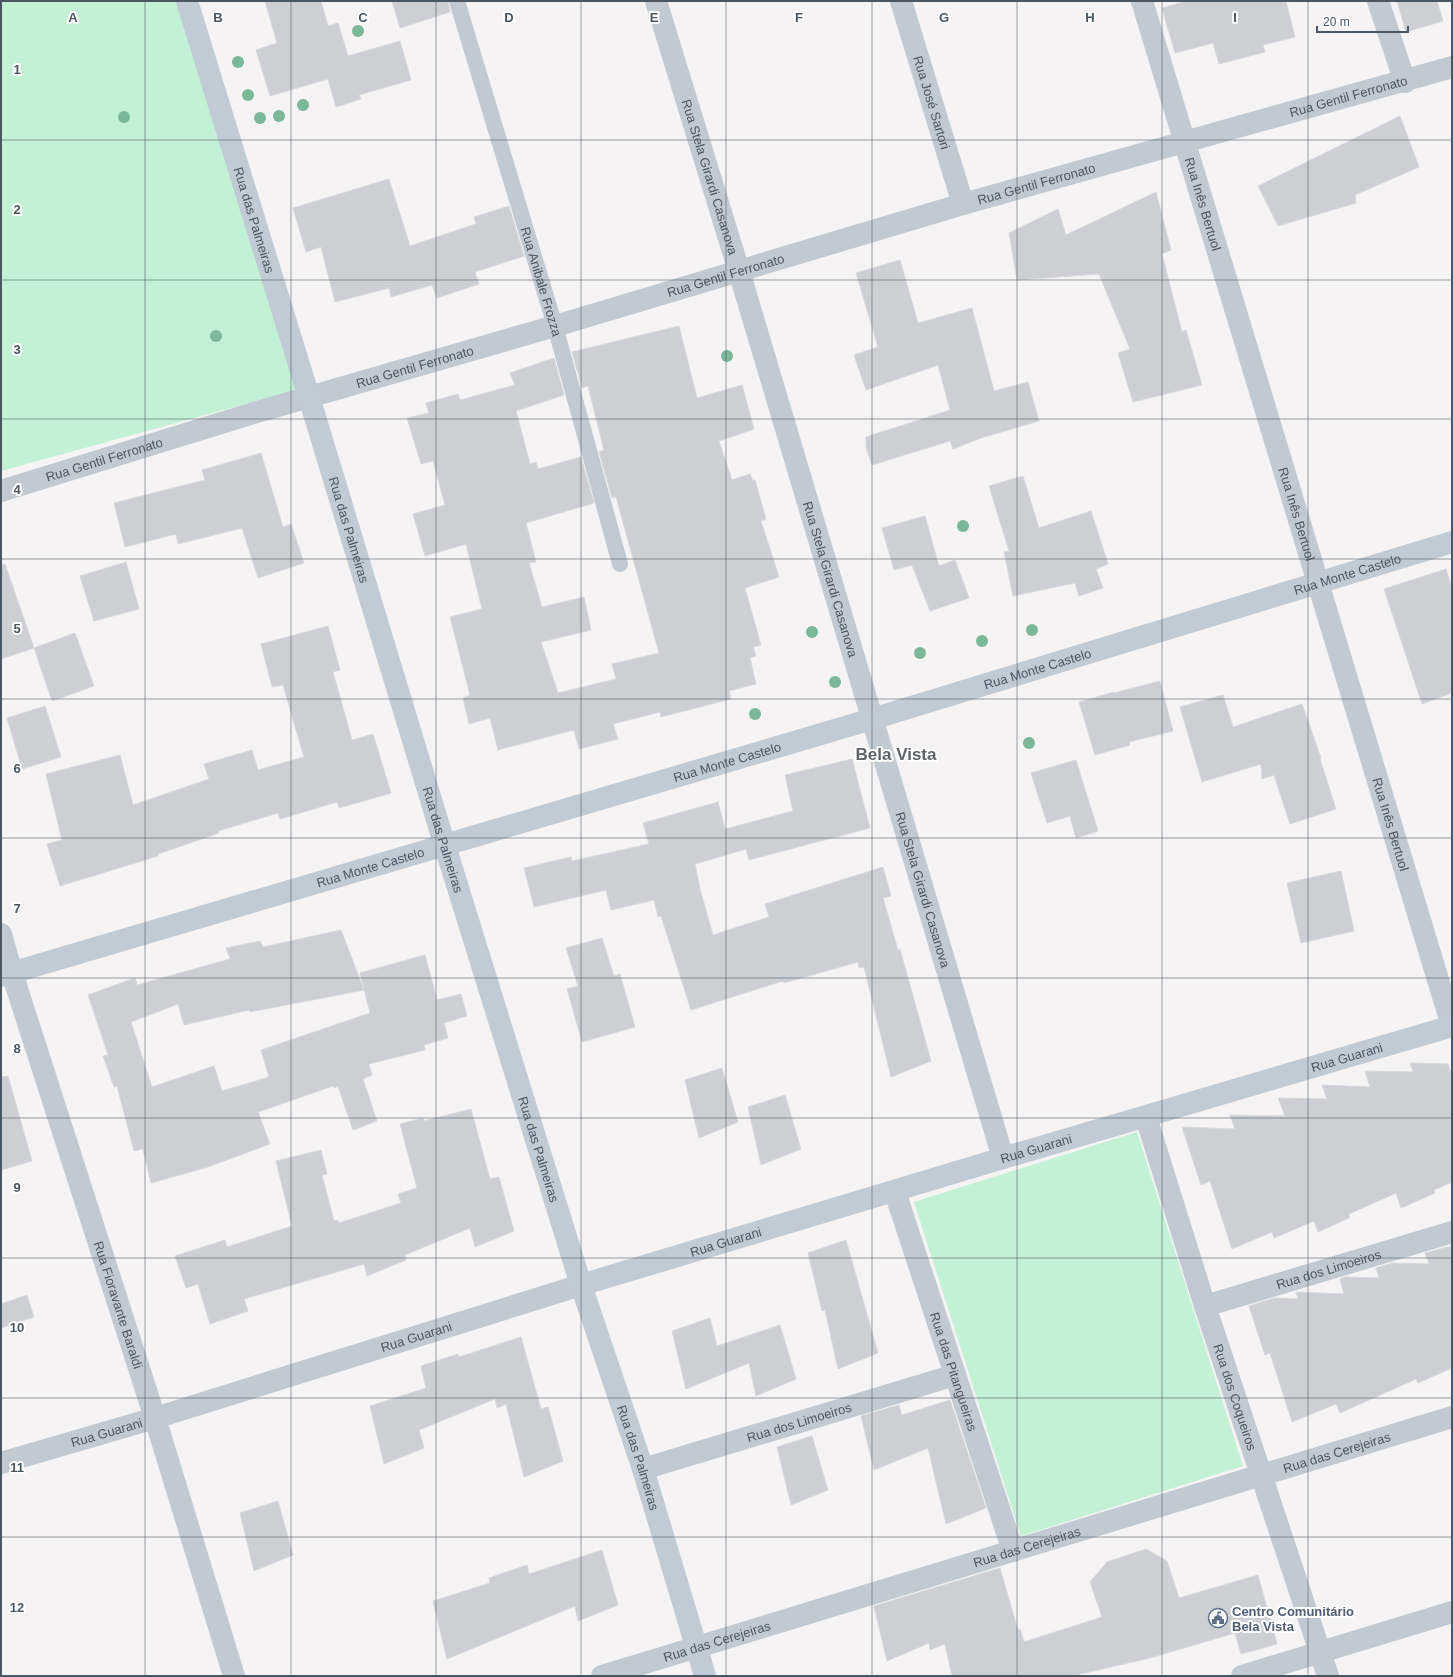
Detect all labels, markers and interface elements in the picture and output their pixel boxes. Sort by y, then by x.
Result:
scale bar [1317,8,1408,34]
text: A [68,10,78,25]
text: B [213,10,223,25]
text: C [358,10,368,25]
text: D [504,10,514,25]
text: E [650,10,659,25]
text: F [795,10,803,25]
text: G [939,10,949,25]
text: H [1085,10,1095,25]
text: I [1233,10,1237,25]
text: 20 m [1323,15,1350,29]
street label: Rua José Sartori [910,54,953,151]
text: 1 [13,62,21,77]
street label: Rua Gentil Ferronato [1288,73,1409,120]
street label: Rua Stela Girardi Casanova [679,97,741,257]
street label: Rua Inês Bertuol [1182,156,1224,253]
street label: Rua Gentil Ferronato [976,160,1097,208]
street label: Rua das Palmeiras [231,165,277,275]
text: 2 [13,202,21,217]
street label: Rua Anibale Frozza [518,225,565,339]
street label: Rua Gentil Ferronato [665,251,786,300]
text: 3 [13,342,21,357]
street label: Rua Gentil Ferronato [354,343,475,391]
street label: Rua Gentil Ferronato [44,435,165,485]
street label: Rua Inês Bertuol [1275,466,1318,563]
street label: Rua das Palmeiras [326,475,372,585]
text: 4 [13,482,21,497]
street label: Rua Stela Girardi Casanova [800,500,861,660]
street label: Rua Monte Castelo [1292,551,1403,598]
text: 5 [13,621,21,636]
street label: Rua Monte Castelo [982,646,1093,692]
street label: Rua Monte Castelo [672,739,783,785]
district label: Bela Vista [856,745,937,764]
text: 6 [13,761,21,776]
street label: Rua Inês Bertuol [1369,776,1412,873]
street label: Rua das Palmeiras [420,785,466,895]
street label: Rua Stela Girardi Casanova [892,810,953,970]
street label: Rua Monte Castelo [315,845,426,890]
text: 7 [13,901,21,916]
street label: Rua Guarani [1309,1040,1385,1075]
text: 8 [13,1041,21,1056]
street label: Rua das Palmeiras [515,1095,562,1205]
street label: Rua Guarani [999,1131,1074,1166]
text: 9 [13,1180,21,1195]
street label: Rua Guarani [688,1224,763,1260]
street label: Rua Fioravante Baraldi [91,1239,146,1371]
street label: Rua dos Limoeiros [1275,1247,1383,1292]
street label: Rua das Pitangueiras [927,1310,980,1434]
street label: Rua Guarani [379,1319,454,1355]
text: 10 [10,1320,24,1335]
street label: Rua dos Coqueiros [1210,1342,1260,1453]
street label: Rua dos Limoeiros [745,1399,854,1445]
street label: Rua das Palmeiras [614,1403,662,1513]
street label: Rua Guarani [69,1415,144,1450]
street label: Rua das Cerejeiras [1281,1429,1393,1476]
text: 11 [10,1460,24,1475]
street label: Rua das Cerejeiras [971,1524,1083,1570]
text: 12 [10,1600,24,1615]
place label: Centro Comunitário Bela Vista [1232,1604,1354,1634]
public building icon: Centro Comunitário Bela Vista [1207,1607,1229,1629]
street label: Rua das Cerejeiras [661,1618,773,1665]

